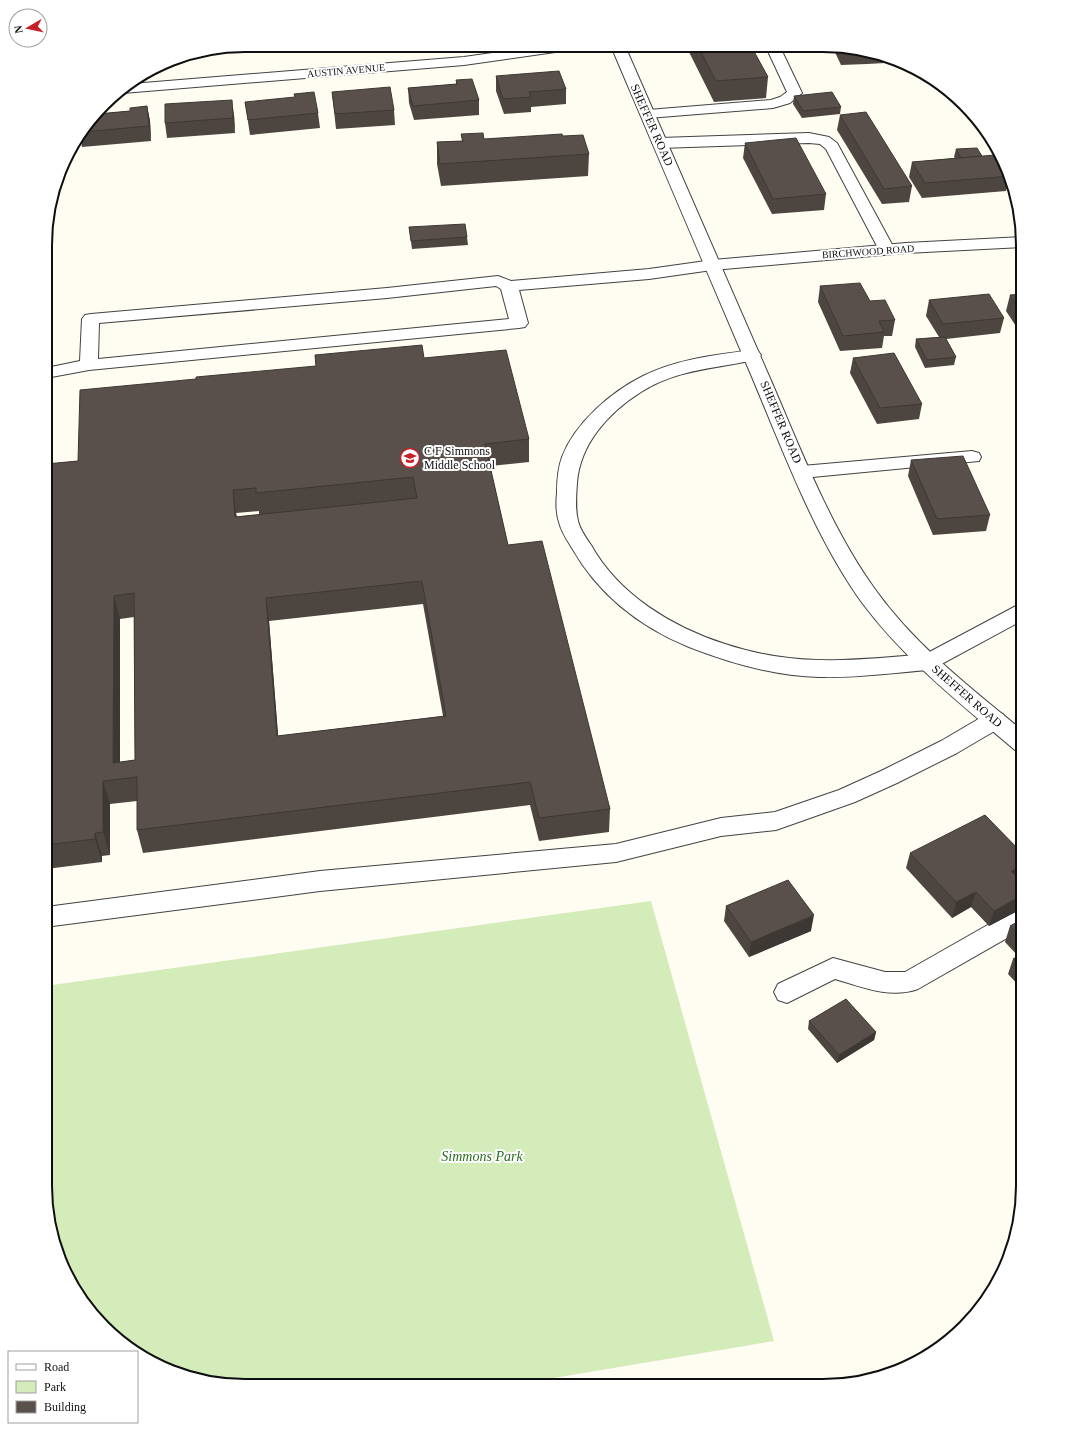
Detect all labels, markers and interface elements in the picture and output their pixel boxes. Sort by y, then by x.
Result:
north arrow [8,8,48,48]
text: N [12,25,25,34]
street label: AUSTIN AVENUE [306,62,386,79]
street label: SHEFFER ROAD [628,82,676,169]
street label: BIRCHWOOD ROAD [822,243,915,260]
street label: SHEFFER ROAD [757,379,805,466]
place label: C F Simmons Middle School [424,444,496,472]
school or university icon: C F Simmons Middle School [399,447,421,469]
street label: SHEFFER ROAD [929,662,1005,730]
park label: Simmons Park [441,1149,523,1164]
legend [8,1351,138,1423]
text: Road [44,1360,69,1374]
text: Park [44,1380,66,1394]
text: Building [44,1400,86,1414]

